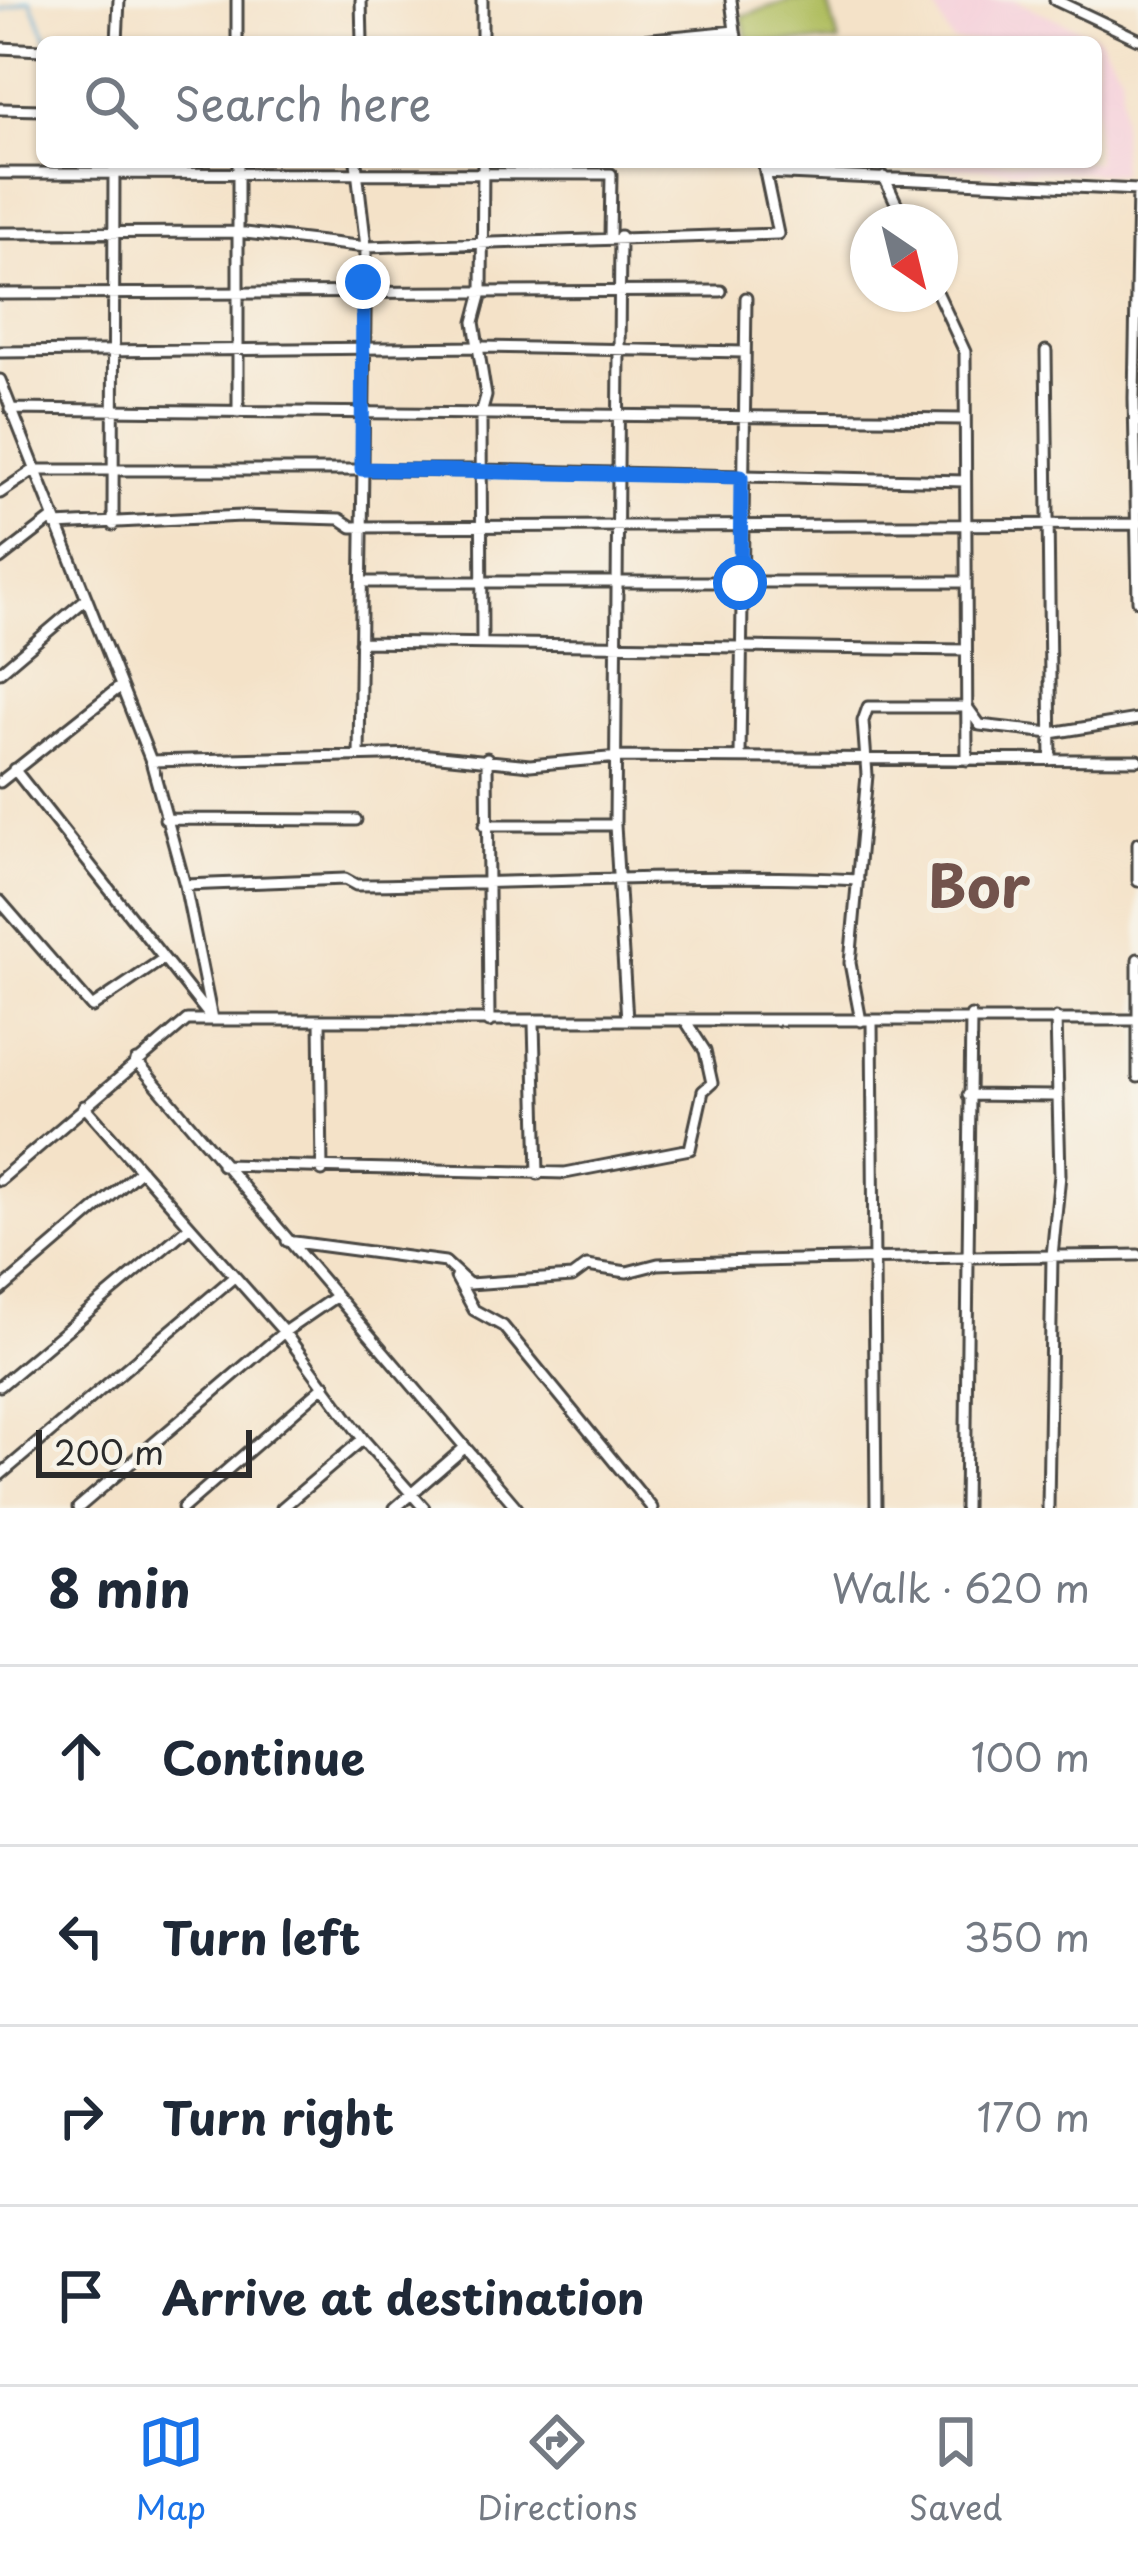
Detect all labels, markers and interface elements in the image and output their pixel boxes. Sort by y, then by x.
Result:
search box [36,36,1102,168]
text: Search here [174,68,431,136]
icon: search [78,69,144,135]
north arrow [850,204,958,312]
route end [336,255,390,309]
route start [713,556,767,610]
district label: Bor [928,841,1031,927]
scale bar [36,1424,252,1477]
text: 200 m [54,1426,164,1476]
text: 8 min [48,1548,191,1625]
text: Walk · 620 m [832,1557,1090,1616]
text: Continue [162,1722,365,1790]
icon: ahead [48,1723,114,1789]
text: 100 m [971,1726,1090,1785]
text: Turn left [162,1902,361,1970]
icon: left [48,1903,114,1969]
text: 350 m [963,1906,1090,1965]
text: Turn right [162,2082,394,2150]
icon: right [48,2083,114,2149]
text: 170 m [977,2086,1090,2145]
text: Arrive at destination [162,2262,645,2330]
icon: arrive [48,2263,114,2329]
tab: Map [136,2409,206,2531]
tab: Directions [477,2409,638,2531]
tab: Saved [909,2409,1002,2531]

